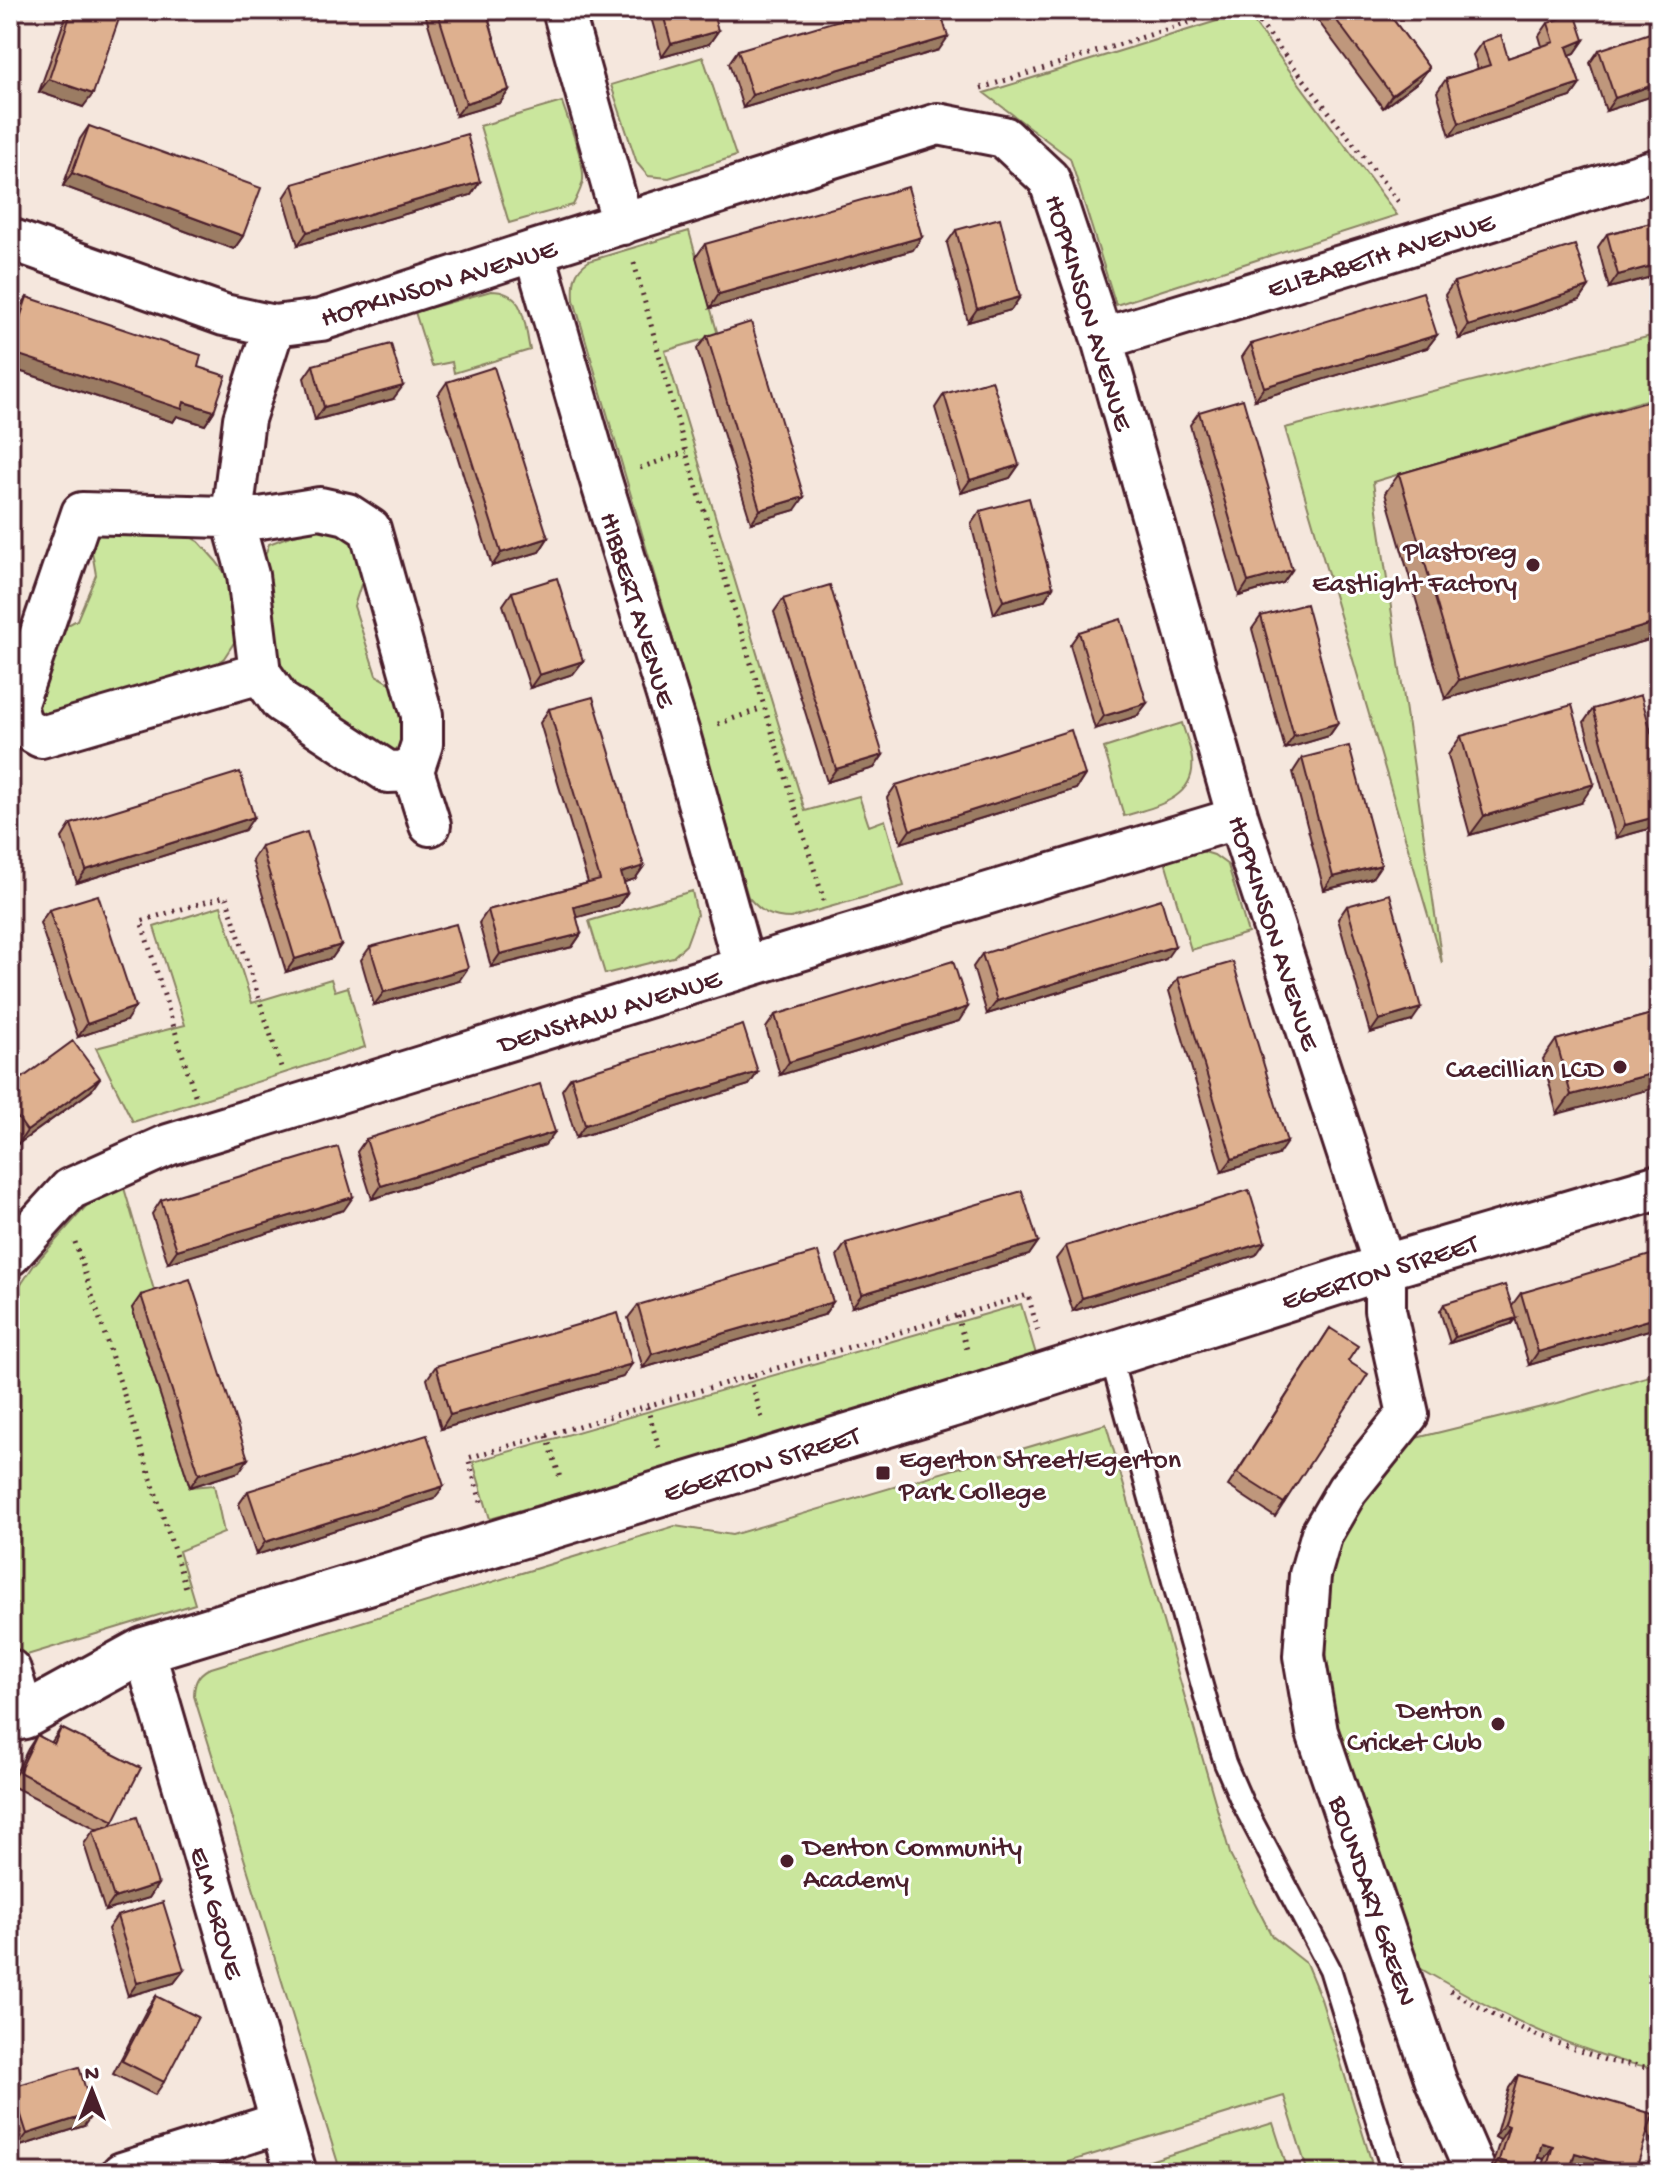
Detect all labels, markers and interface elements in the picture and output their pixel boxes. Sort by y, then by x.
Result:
street label: HOPKINSON AVENUE [1035,191,1139,437]
street label: ELIZABETH AVENUE [1264,207,1500,308]
street label: HOPKINSON AVENUE [317,233,563,337]
street label: HIBBERT AVENUE [590,509,681,713]
place label: Plastoreg Eastlight Factory [1312,537,1517,602]
marker: Plastoreg Eastlight Factory [1524,556,1542,574]
street label: HOPKINSON AVENUE [1218,812,1326,1056]
street label: DENSHAW AVENUE [493,963,727,1063]
place label: Caecillian LCD [1446,1055,1605,1088]
marker: Caecillian LCD [1611,1058,1629,1076]
street label: EGERTON STREET [1278,1228,1484,1320]
street label: EGERTON STREET [660,1420,866,1512]
place label: Egerton Street/Egerton Park College [898,1445,1182,1510]
marker: Egerton Street/Egerton Park College [874,1464,892,1482]
place label: Denton Cricket Club [1347,1696,1483,1761]
marker: Denton Cricket Club [1489,1715,1507,1733]
street label: BOUNDARY GREEN [1319,1791,1422,2011]
place label: Denton Community Academy [801,1833,1022,1898]
street label: ELM GROVE [180,1843,250,1985]
marker: Denton Community Academy [778,1852,796,1870]
north arrow [52,2051,132,2131]
text: N [85,2062,99,2088]

